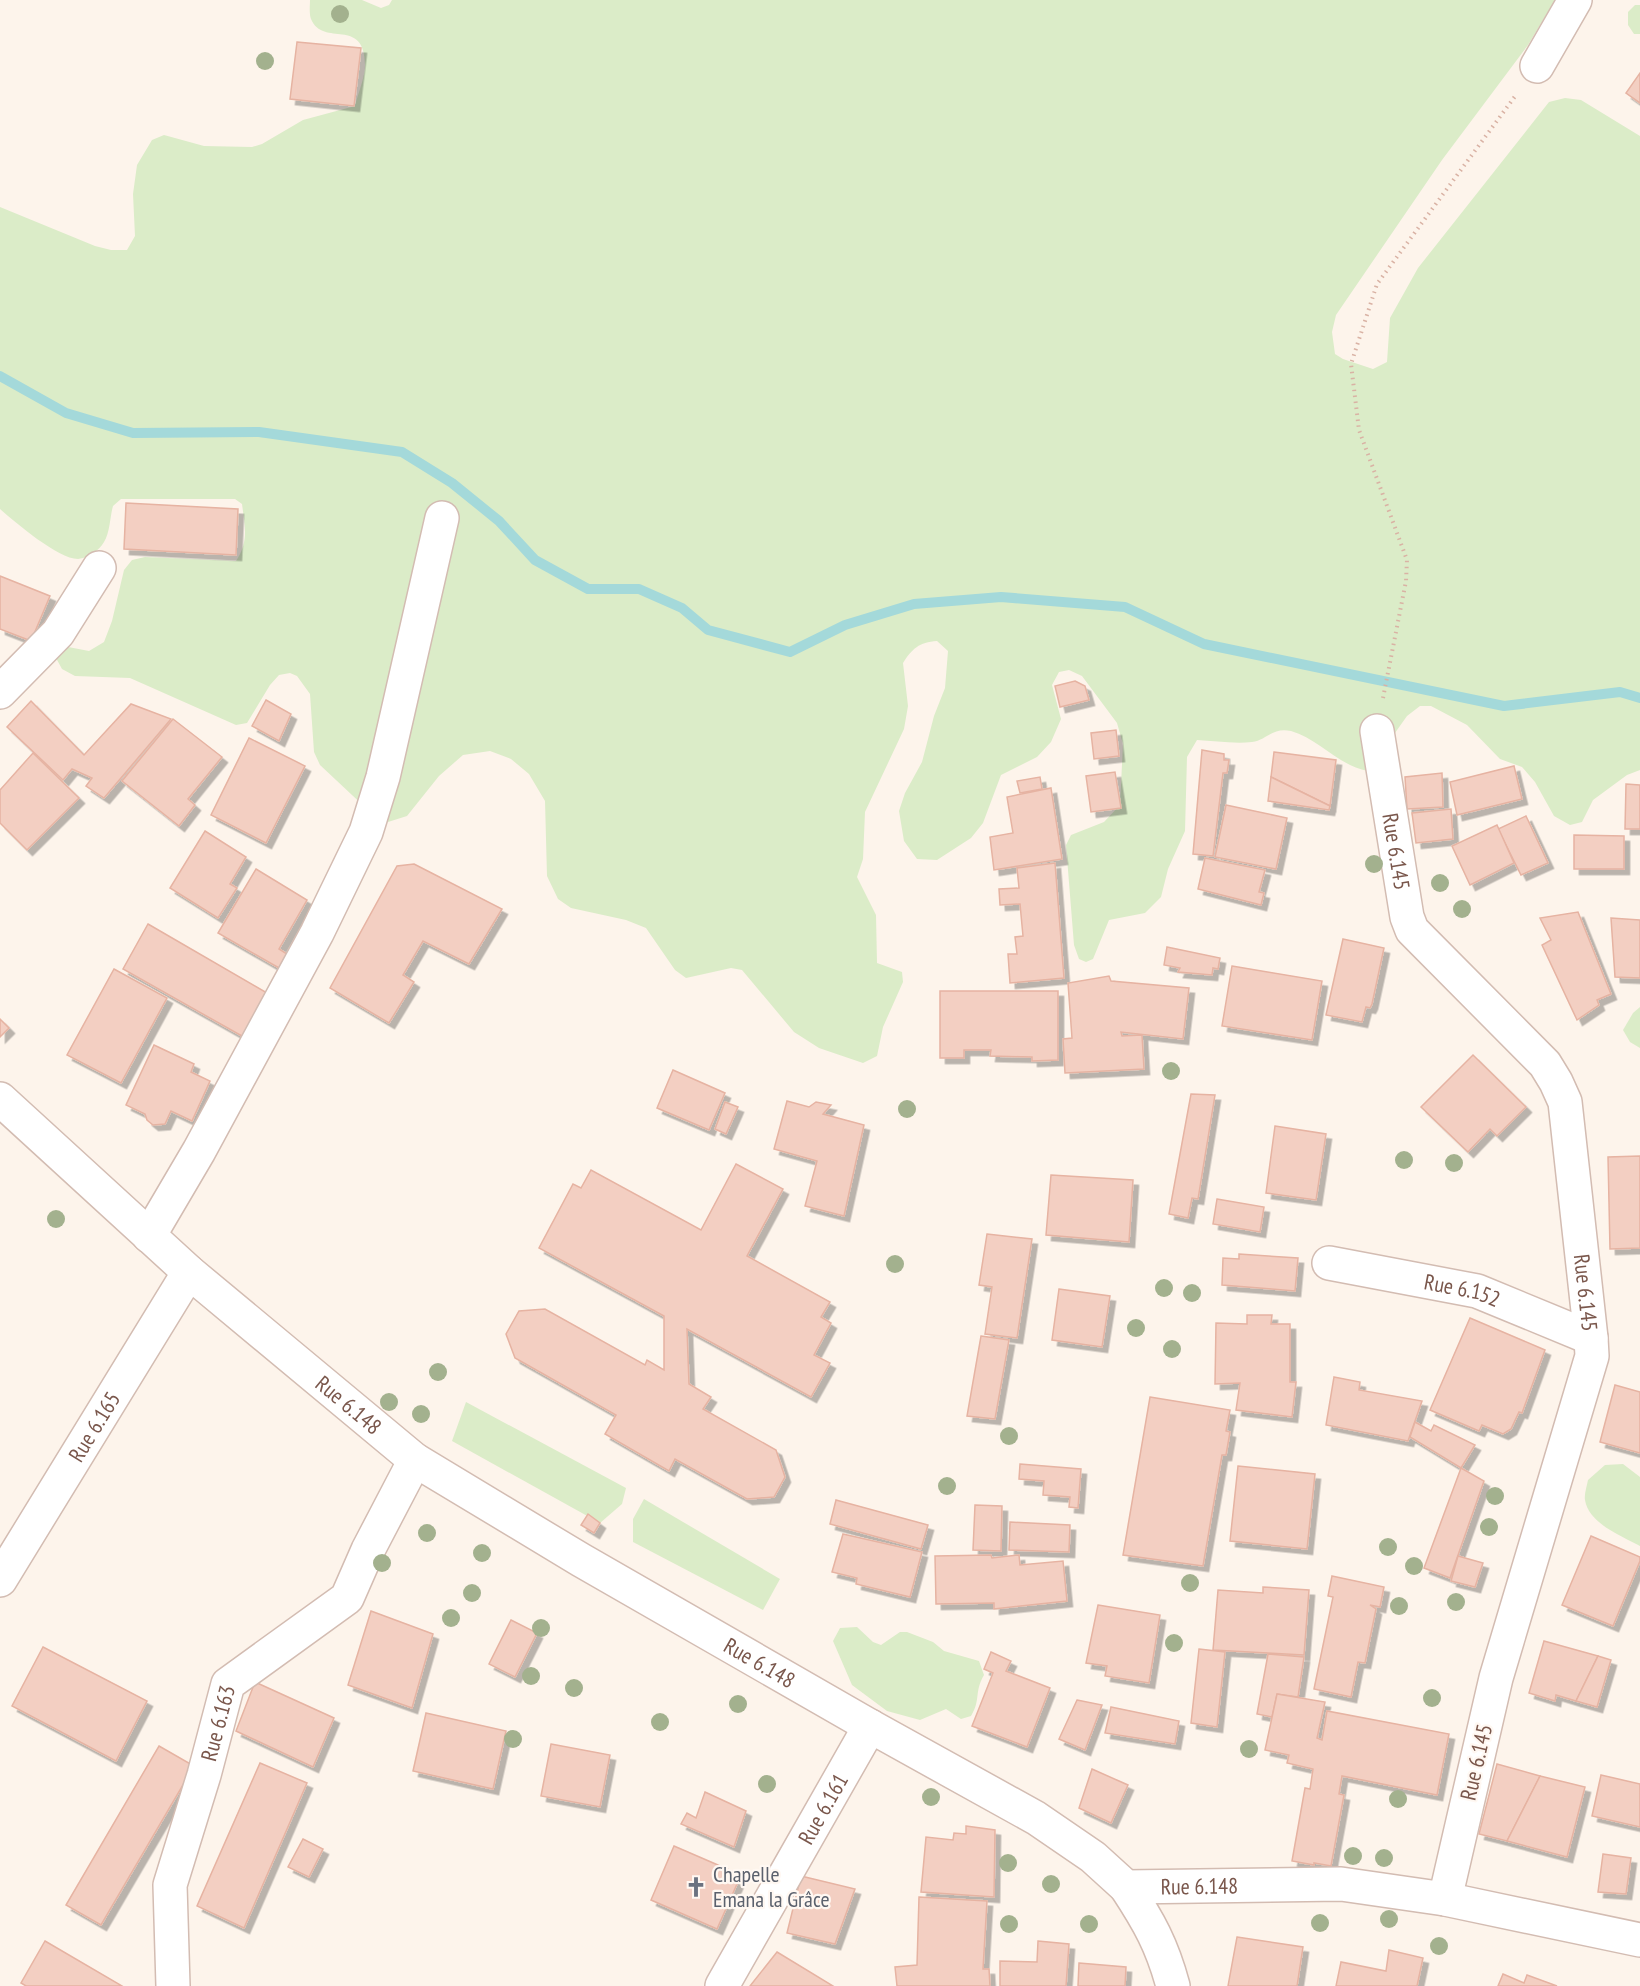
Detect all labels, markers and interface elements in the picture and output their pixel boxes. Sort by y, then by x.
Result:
street label: Rue 6.145 [1376,811,1416,892]
street label: Rue 6.145 [1568,1253,1604,1333]
street label: Rue 6.152 [1422,1267,1505,1313]
street label: Rue 6.148 [310,1369,387,1440]
street label: Rue 6.165 [62,1386,126,1467]
street label: Rue 6.148 [719,1631,800,1694]
street label: Rue 6.163 [194,1682,241,1764]
street label: Rue 6.145 [1454,1721,1498,1803]
street label: Rue 6.161 [792,1768,854,1849]
place label: Chapelle Emana la Grâce [713,1860,829,1913]
street label: Rue 6.148 [1160,1871,1238,1901]
church icon: Chapelle Emana la Grâce [684,1875,708,1899]

